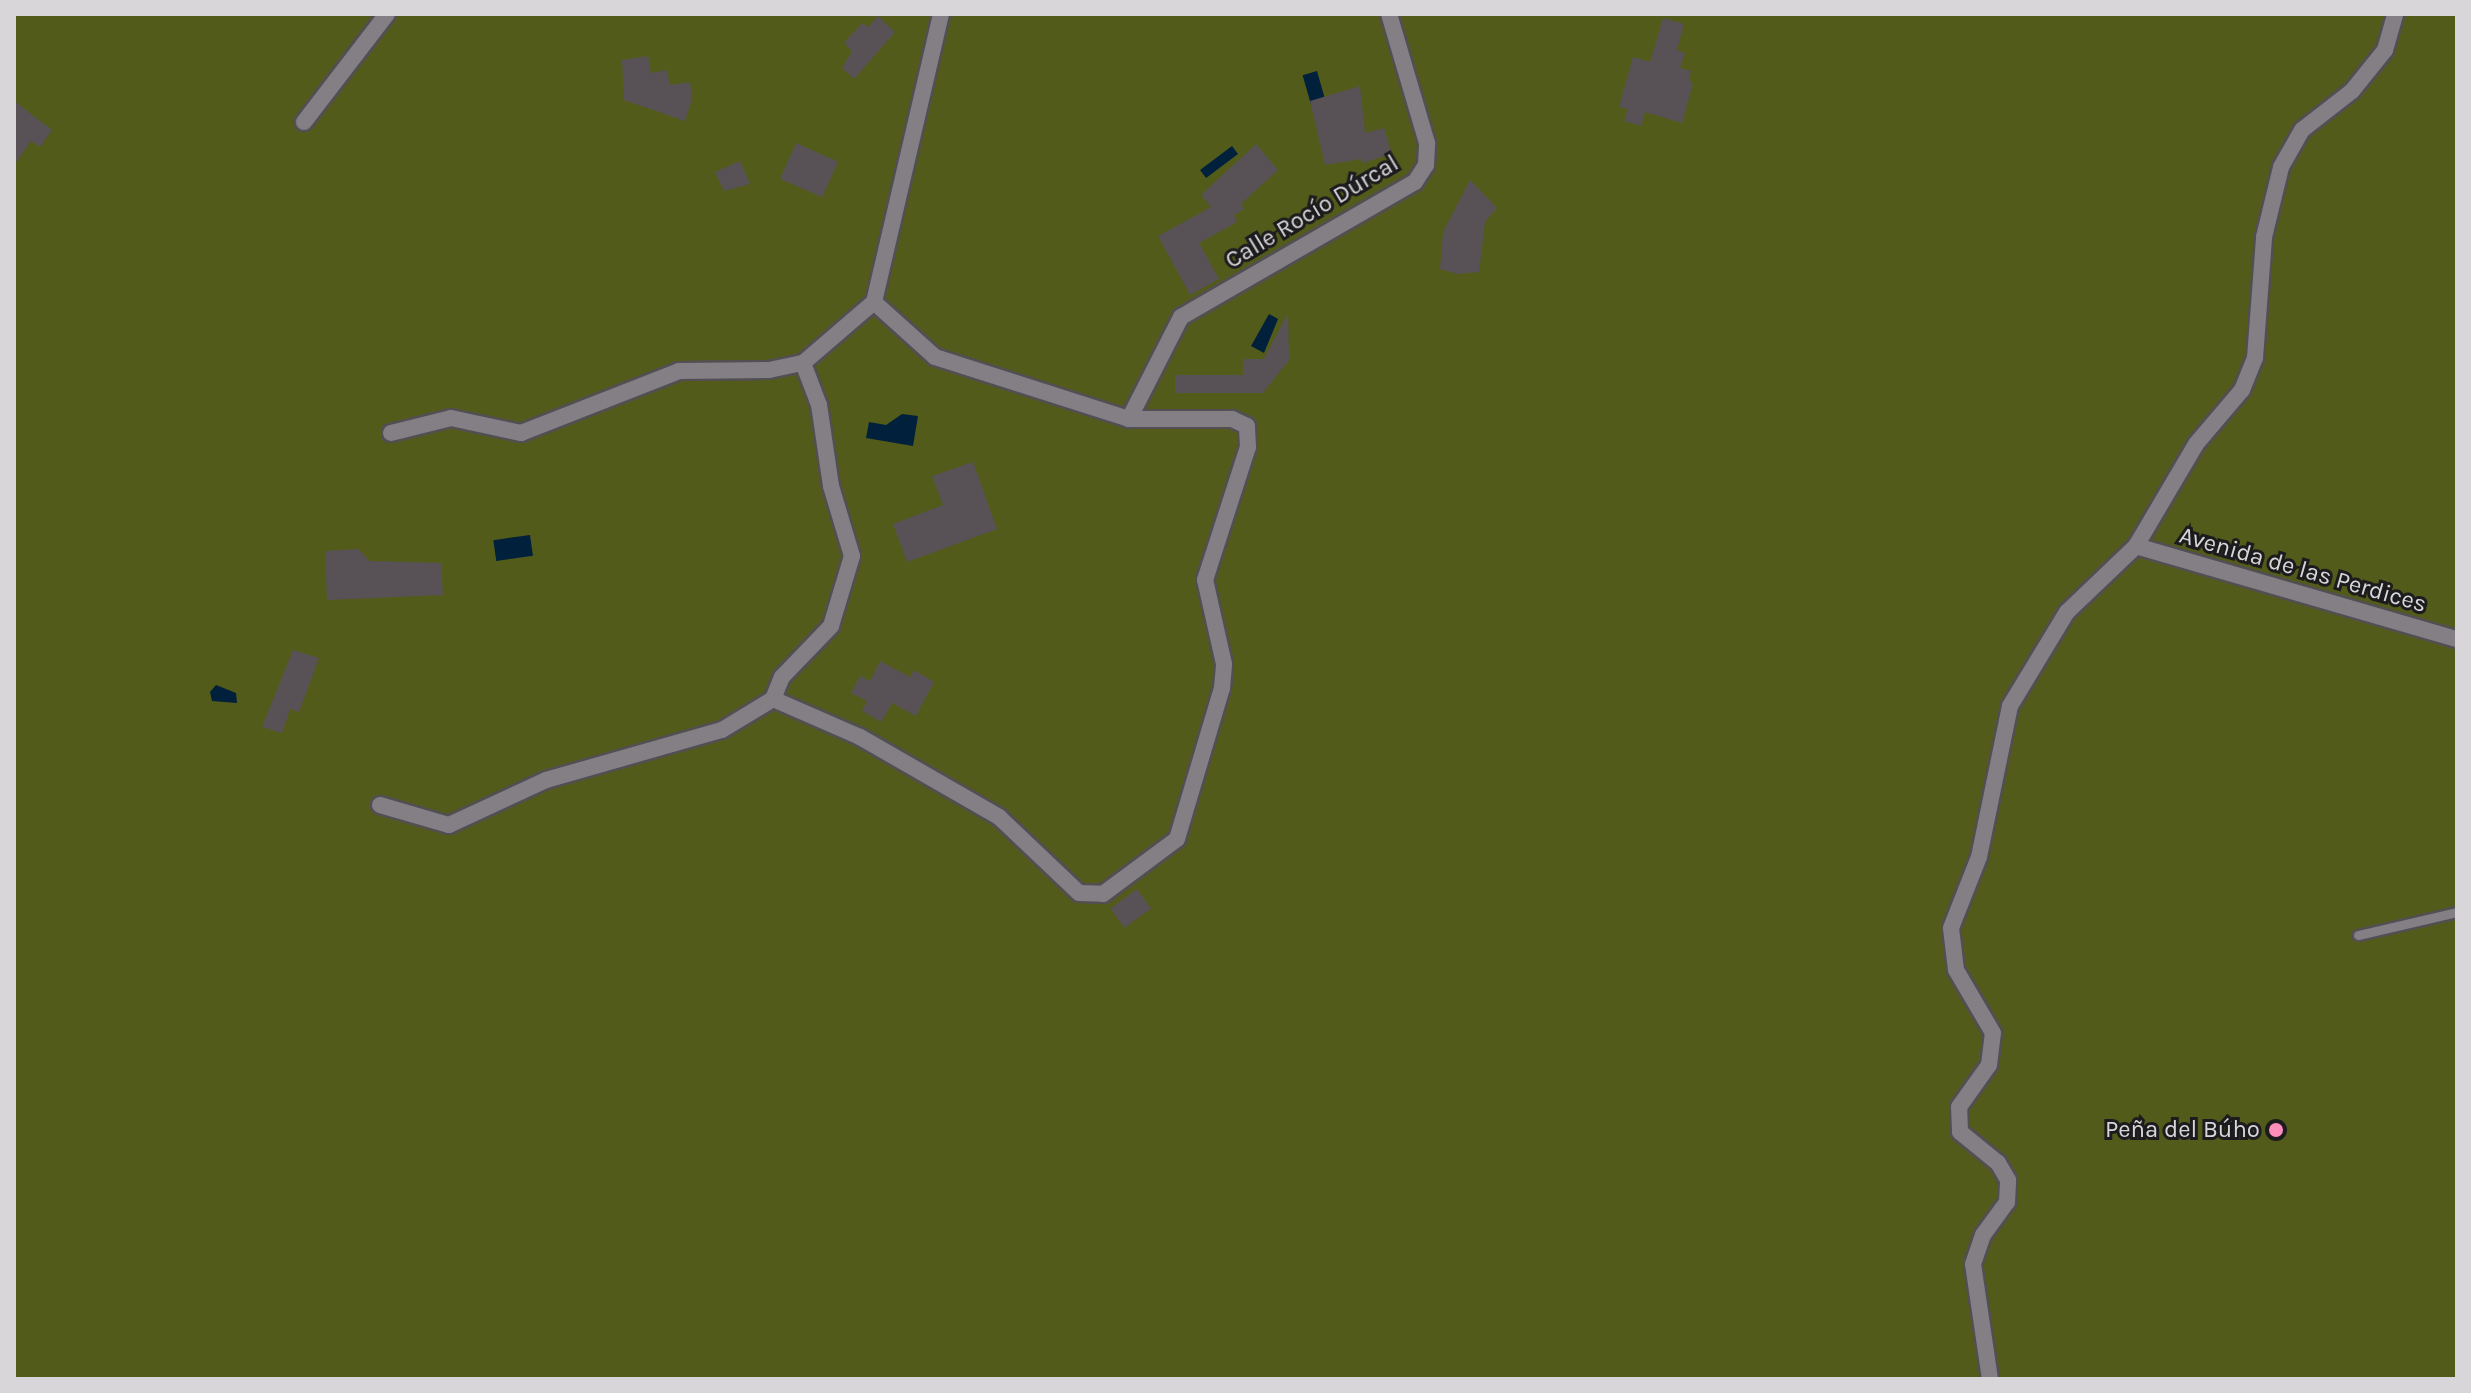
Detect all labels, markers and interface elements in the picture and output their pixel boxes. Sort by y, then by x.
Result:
street label: Calle Rocío Dúrcal [1220,149,1404,275]
street label: Avenida de las Perdices [2176,521,2430,619]
place label: Peña del Búho [2105,1116,2260,1144]
marker: Peña del Búho [2267,1121,2285,1139]

